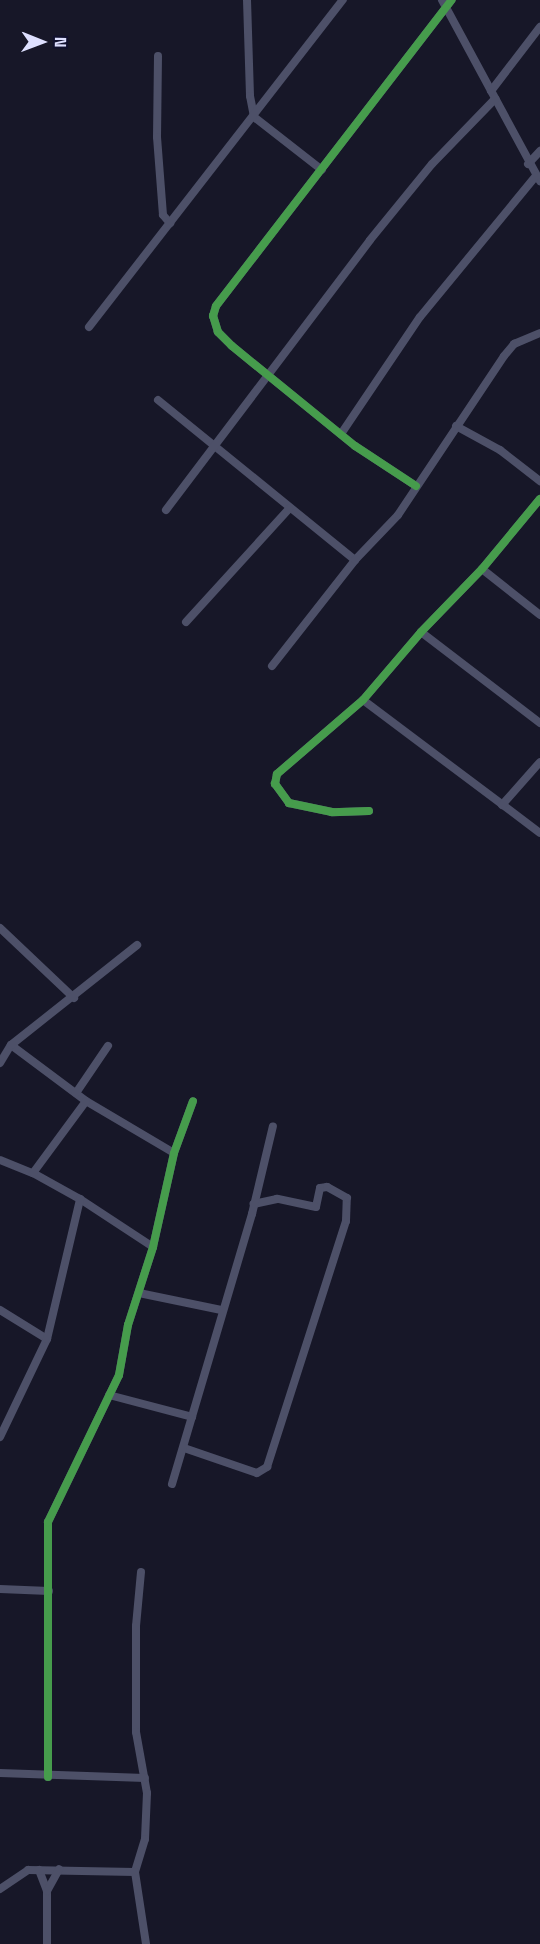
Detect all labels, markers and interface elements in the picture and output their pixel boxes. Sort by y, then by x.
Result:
north arrow [12,12,72,72]
text: N [50,37,71,48]

